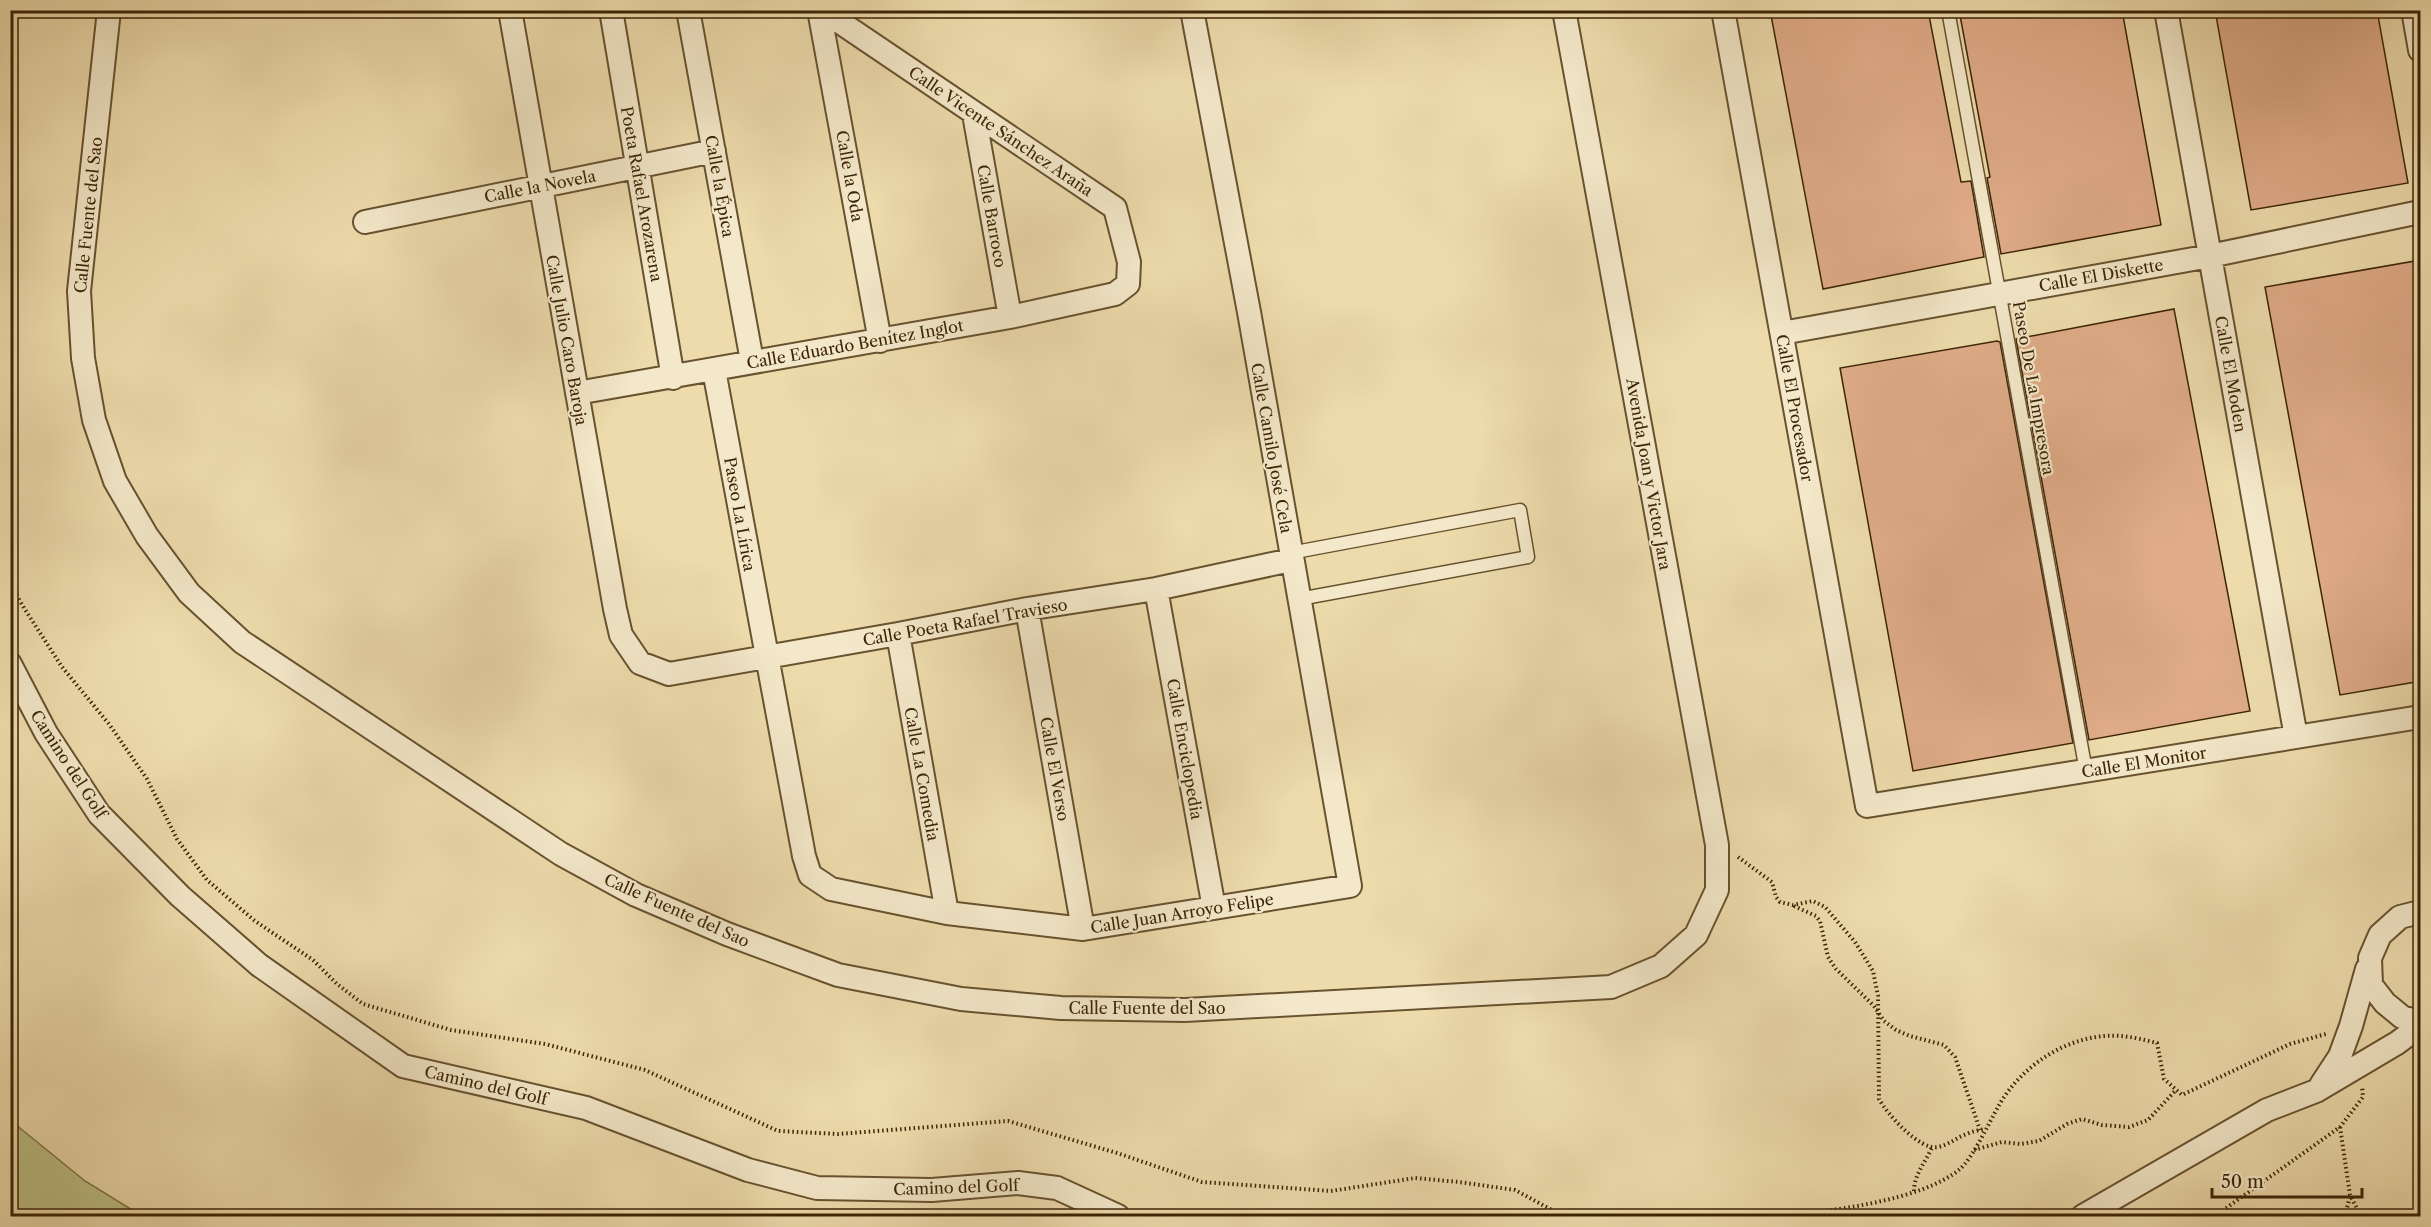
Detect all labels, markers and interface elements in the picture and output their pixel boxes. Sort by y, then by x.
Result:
street label: Calle Vicente Sánchez Araña [905,62,1097,201]
street label: Poeta Rafael Arozarena [617,105,667,284]
street label: Calle la Oda [832,129,868,224]
street label: Calle la Épica [701,133,739,239]
street label: Calle Fuente del Sao [70,136,106,294]
street label: Calle Barroco [973,163,1011,269]
street label: Calle la Novela [482,165,598,207]
street label: Calle Julio Caro Baroja [542,253,592,427]
street label: Calle El Diskette [2037,254,2165,296]
street label: Paseo De La Impresora [2009,300,2059,477]
street label: Calle El Moden [2211,314,2251,434]
street label: Calle Eduardo Benítez Inglot [745,315,965,373]
street label: Calle El Procesador [1772,333,1818,484]
street label: Calle Camilo José Cela [1247,361,1297,535]
street label: Avenida Joan y Victor Jara [1622,375,1676,572]
street label: Paseo La Lírica [720,455,760,573]
street label: Calle Poeta Rafael Travieso [861,594,1069,650]
street label: Calle Enciclopedia [1163,677,1207,822]
street label: Camino del Golf [26,706,113,824]
street label: Calle La Comedia [900,706,944,843]
street label: Calle El Verso [1036,715,1074,823]
street label: Calle El Monitor [2080,742,2208,782]
street label: Calle Fuente del Sao [601,869,753,951]
street label: Calle Juan Arroyo Felipe [1089,889,1275,937]
street label: Calle Fuente del Sao [1068,998,1226,1018]
street label: Camino del Golf [423,1061,552,1109]
scale bar [2212,1161,2362,1199]
text: 50 m [2221,1171,2264,1193]
street label: Camino del Golf [893,1175,1021,1199]

